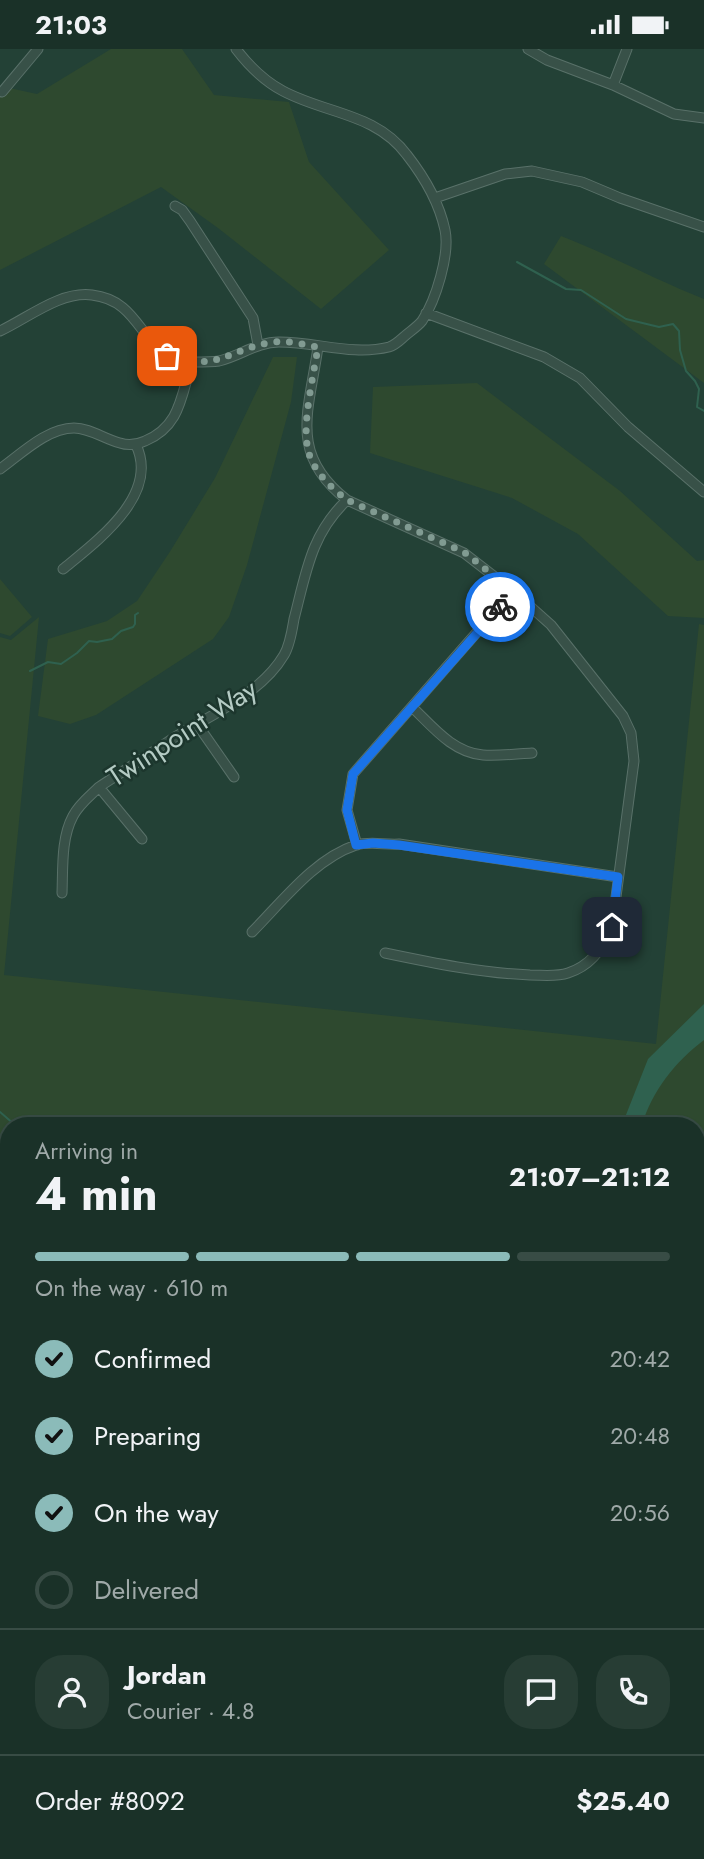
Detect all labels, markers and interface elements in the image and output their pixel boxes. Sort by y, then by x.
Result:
text: 21:03 [35,6,107,44]
pin [137,326,197,386]
icon: bag [148,337,186,375]
courier [465,572,535,642]
icon: bike [481,588,519,626]
street label: Twinpoint Way [99,669,266,797]
pin [582,897,642,957]
icon: home [593,908,631,946]
text: Arriving in [35,1134,138,1168]
text: 21:07–21:12 [509,1158,670,1196]
text: 4 min [35,1161,158,1227]
text: On the way · 610 m [35,1271,228,1305]
icon: check [35,1340,73,1378]
text: Confirmed [94,1340,211,1378]
text: 20:42 [610,1342,670,1376]
icon: check [35,1417,73,1455]
text: Preparing [94,1417,201,1455]
text: 20:48 [610,1419,670,1453]
icon: check [35,1494,73,1532]
text: On the way [94,1494,219,1532]
text: 20:56 [610,1496,670,1530]
text: Delivered [94,1571,199,1609]
button: person [35,1655,109,1729]
button: chat [504,1655,578,1729]
button: phone [596,1655,670,1729]
text: Jordan [127,1656,207,1694]
text: Courier · 4.8 [127,1694,255,1728]
text: Order #8092 [35,1782,185,1820]
text: $25.40 [576,1782,670,1820]

